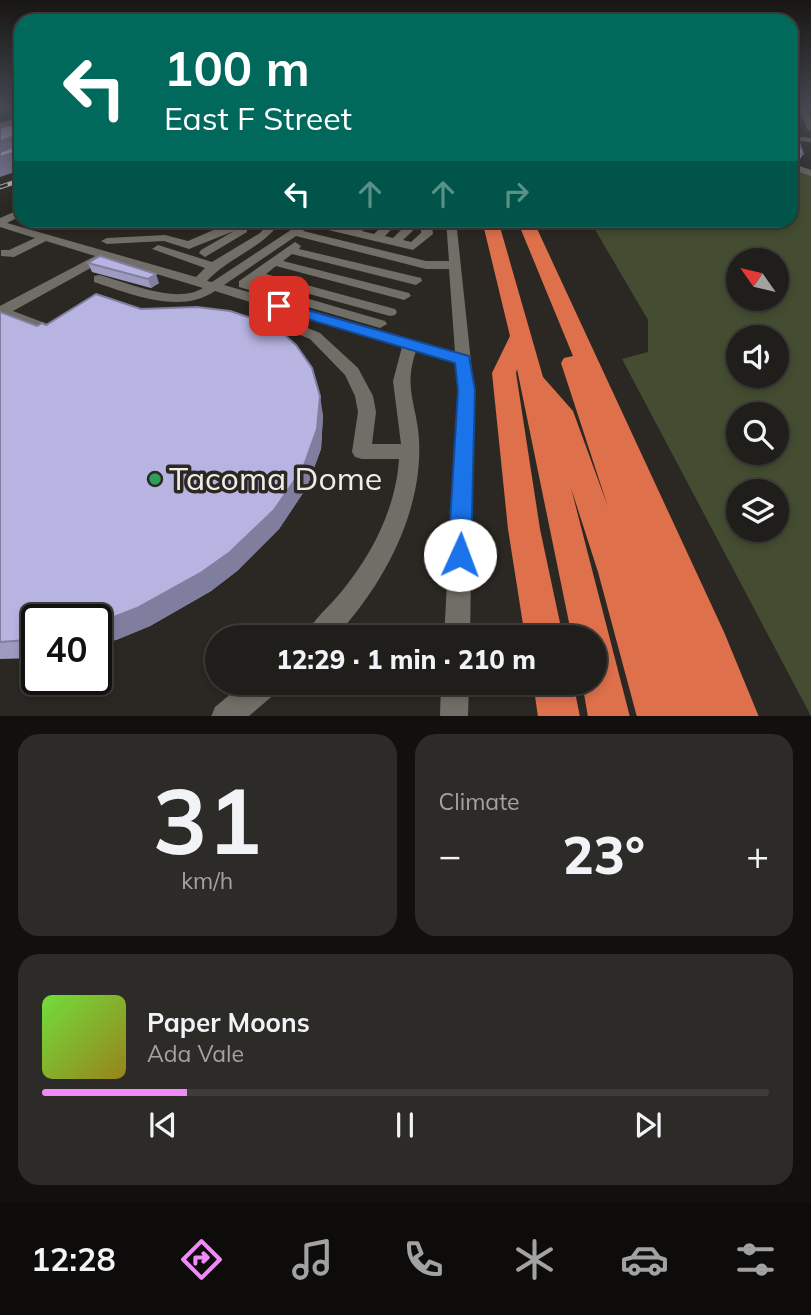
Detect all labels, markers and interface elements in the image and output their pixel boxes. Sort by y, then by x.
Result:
text: 100 m [164,37,310,98]
icon: left [49,42,140,133]
text: East F Street [164,98,352,138]
icon: left [278,175,316,213]
icon: ahead [351,175,389,213]
icon: ahead [424,175,462,213]
icon: right [497,175,535,213]
north arrow [726,248,789,312]
map controls [726,248,789,542]
pin [249,276,309,336]
icon: arrive [260,287,298,325]
button: sound [726,325,789,388]
button: search [726,402,789,465]
place label: Tacoma Dome [169,458,382,498]
marker: Tacoma Dome [147,471,163,487]
button: layers [726,479,789,542]
position arrow [423,518,497,592]
speed limit sign: 40 [21,604,112,695]
text: 12:29 · 1 min · 210 m [276,643,536,676]
text: 31 [153,763,262,877]
text: Climate [439,787,520,816]
text: 23° [563,822,645,887]
text: − [439,831,461,879]
text: + [746,831,769,879]
text: km/h [181,866,233,895]
text: Paper Moons [147,1006,310,1039]
text: Ada Vale [147,1039,244,1068]
icon: previous [144,1106,182,1144]
icon: pause [386,1106,424,1144]
icon: next [629,1106,667,1144]
icon: directions [177,1235,226,1284]
icon: music [288,1235,337,1284]
icon: phone [399,1235,448,1284]
icon: climate [510,1235,559,1284]
icon: car [620,1235,669,1284]
icon: filters [731,1235,780,1284]
text: 12:28 [31,1239,116,1279]

